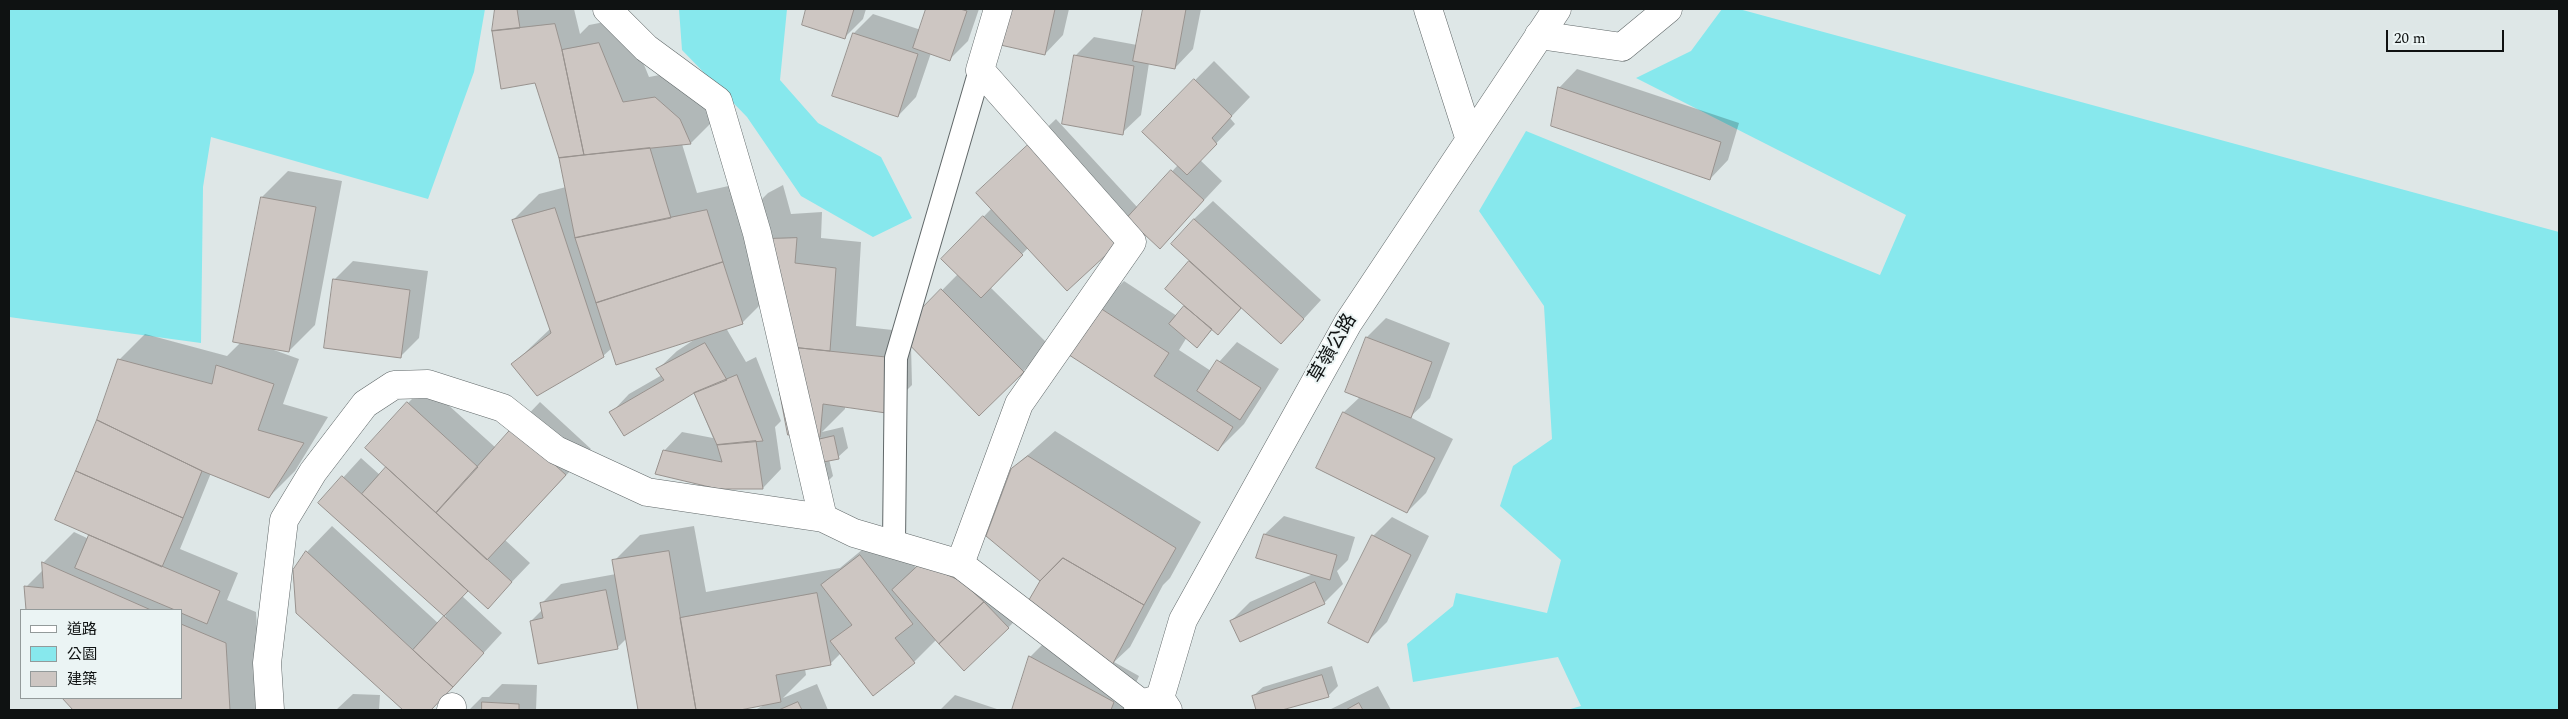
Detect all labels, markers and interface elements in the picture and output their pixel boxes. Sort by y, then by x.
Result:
scale bar [2388,20,2506,52]
text: 20 m [2394,27,2426,50]
street label: 草嶺公路 [1305,310,1363,388]
legend [20,609,182,699]
text: 道路 [67,618,97,641]
text: 公園 [67,643,97,666]
text: 建築 [67,668,97,691]

